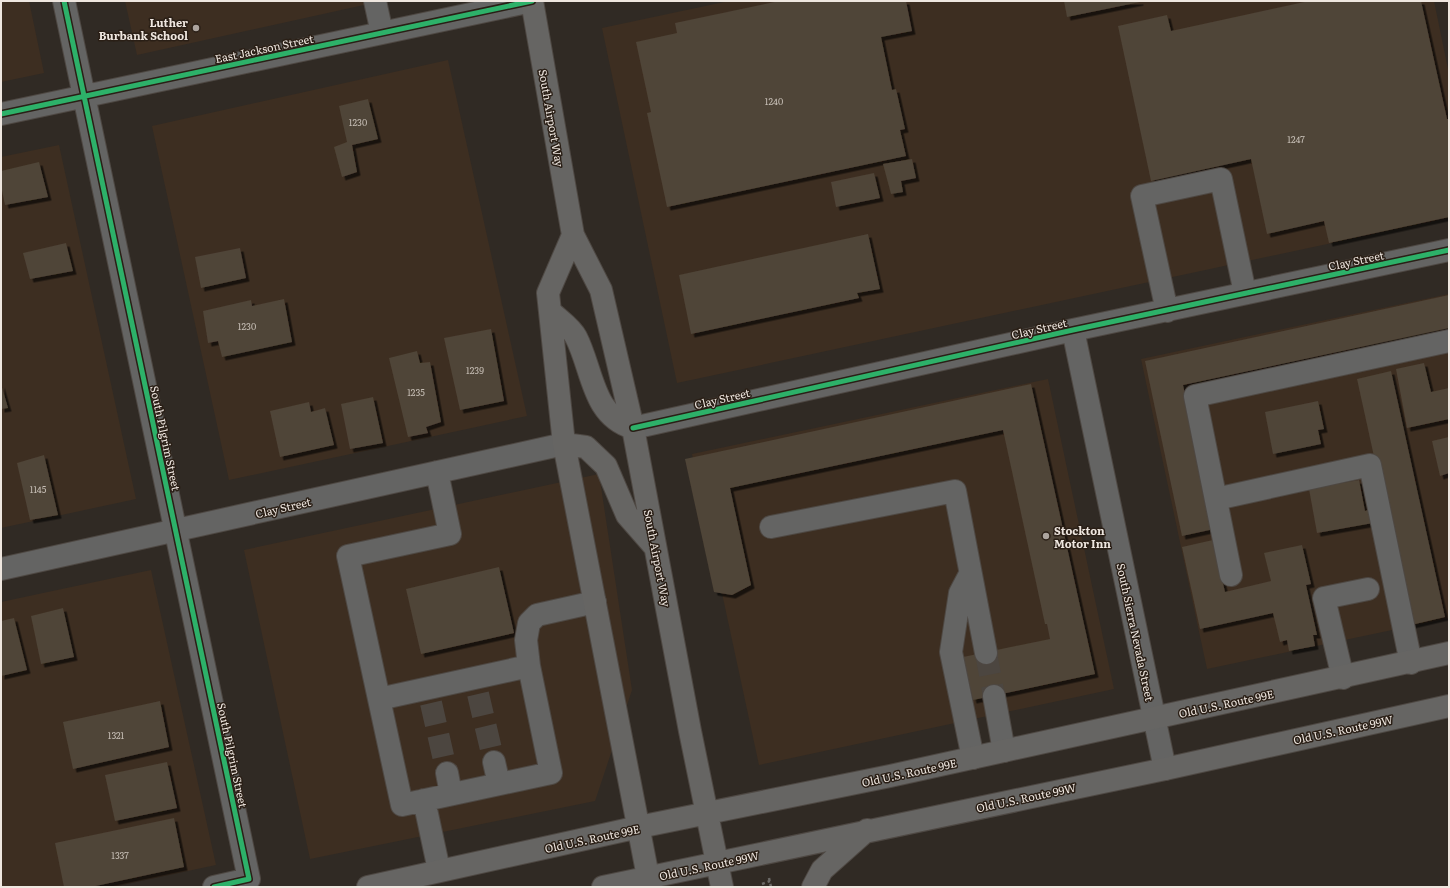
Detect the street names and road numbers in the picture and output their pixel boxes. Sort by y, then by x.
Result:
street label: East Jackson Street [213,30,315,66]
street label: South Airport Way [536,68,569,169]
street label: Clay Street [1327,246,1386,274]
street label: Clay Street [1010,314,1069,342]
street label: South Pilgrim Street [147,384,185,492]
street label: Clay Street [693,384,752,412]
street label: Clay Street [254,493,313,521]
street label: South Airport Way [641,508,675,609]
street label: South Sierra Nevada Street [1114,562,1159,703]
street label: Old U.S. Route 99E [1177,685,1275,721]
street label: South Pilgrim Street [214,701,252,809]
street label: Old U.S. Route 99W [1292,711,1394,747]
street label: Old U.S. Route 99E [860,754,958,790]
street label: Old U.S. Route 99W [975,779,1077,815]
street label: Old U.S. Route 99E [543,820,641,856]
street label: Old U.S. Route 99W [658,847,760,883]

